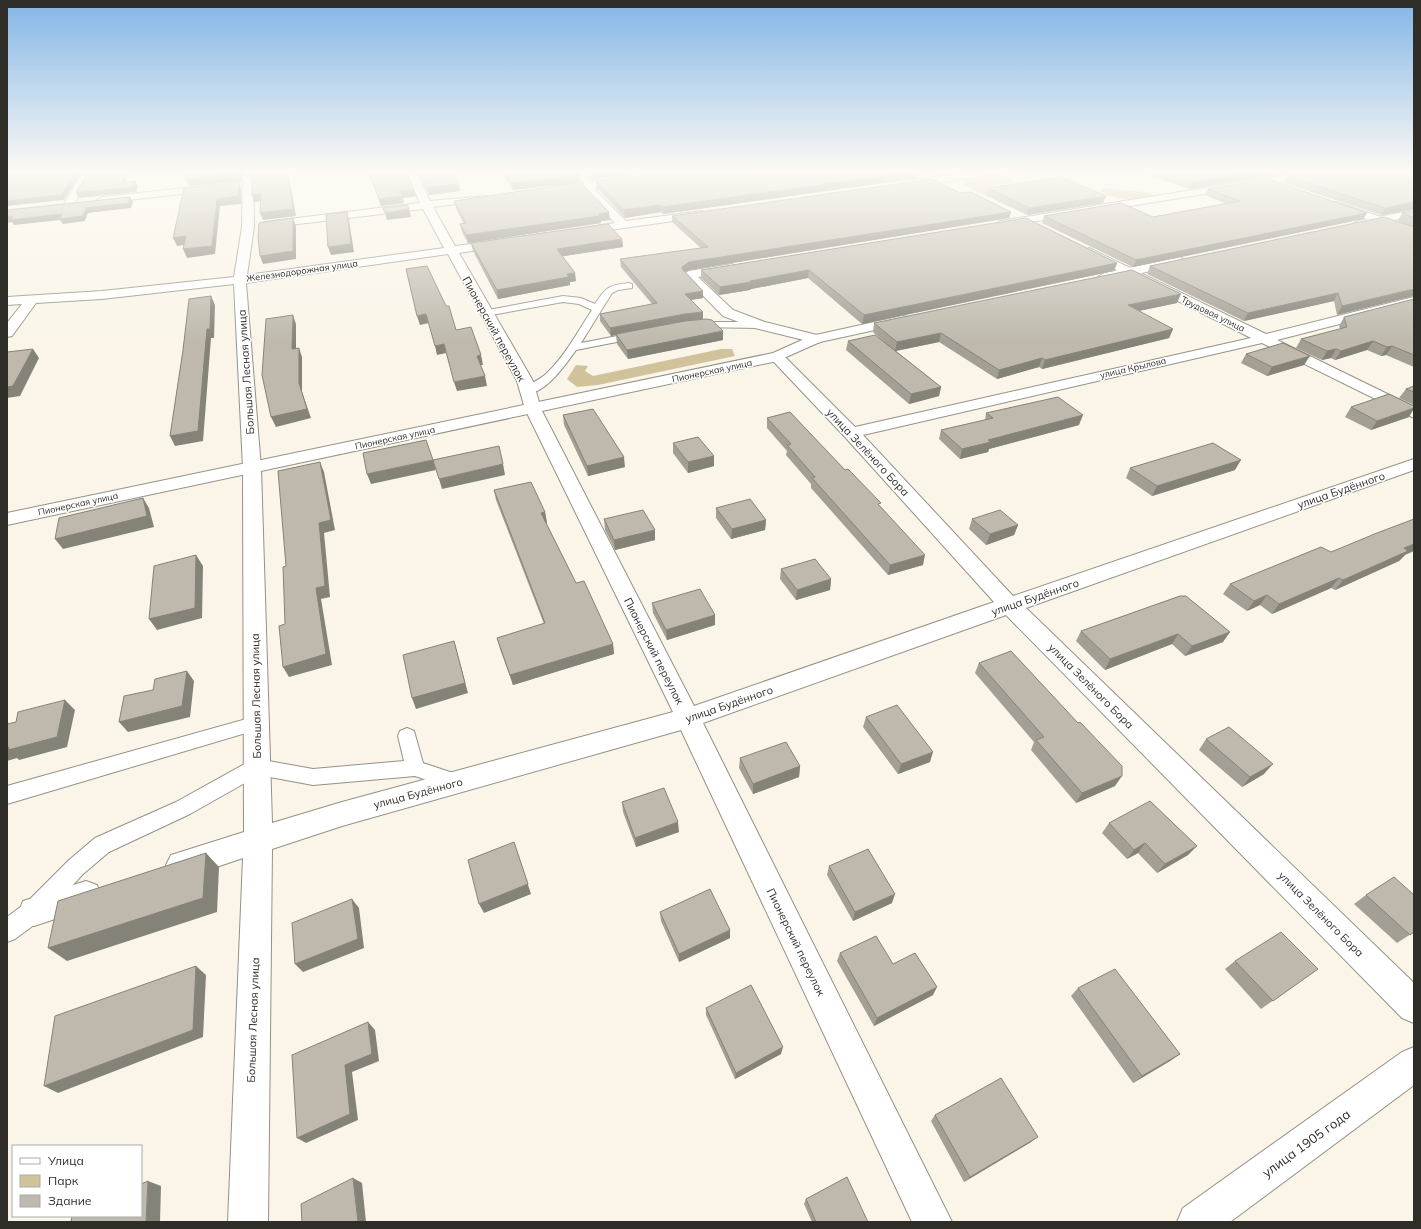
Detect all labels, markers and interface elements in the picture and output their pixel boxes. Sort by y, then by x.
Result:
street label: Железнодорожная улица [245,257,359,285]
street label: Пионерский переулок [459,274,529,384]
street label: Трудовая улица [1179,293,1247,335]
street label: Большая Лесная улица [235,309,257,435]
street label: улица Крылова [1099,355,1167,381]
street label: Пионерская улица [671,357,753,385]
street label: улица Зелёного Бора [824,405,912,499]
street label: Пионерская улица [354,424,436,452]
street label: улица Будённого [1295,468,1387,512]
street label: Пионерская улица [37,490,119,518]
street label: улица Будённого [989,575,1081,619]
street label: Пионерский переулок [621,595,687,707]
street label: Большая Лесная улица [248,633,264,759]
street label: улица Зелёного Бора [1045,640,1137,732]
street label: улица Будённого [683,682,775,726]
street label: улица Будённого [372,774,464,812]
street label: улица Зелёного Бора [1275,868,1367,960]
street label: Пионерский переулок [764,886,828,998]
street label: Большая Лесная улица [244,957,262,1083]
street label: улица 1905 года [1259,1106,1353,1180]
legend [12,1145,142,1217]
text: Улица [47,1153,84,1168]
text: Парк [48,1173,79,1188]
text: Здание [48,1193,92,1208]

